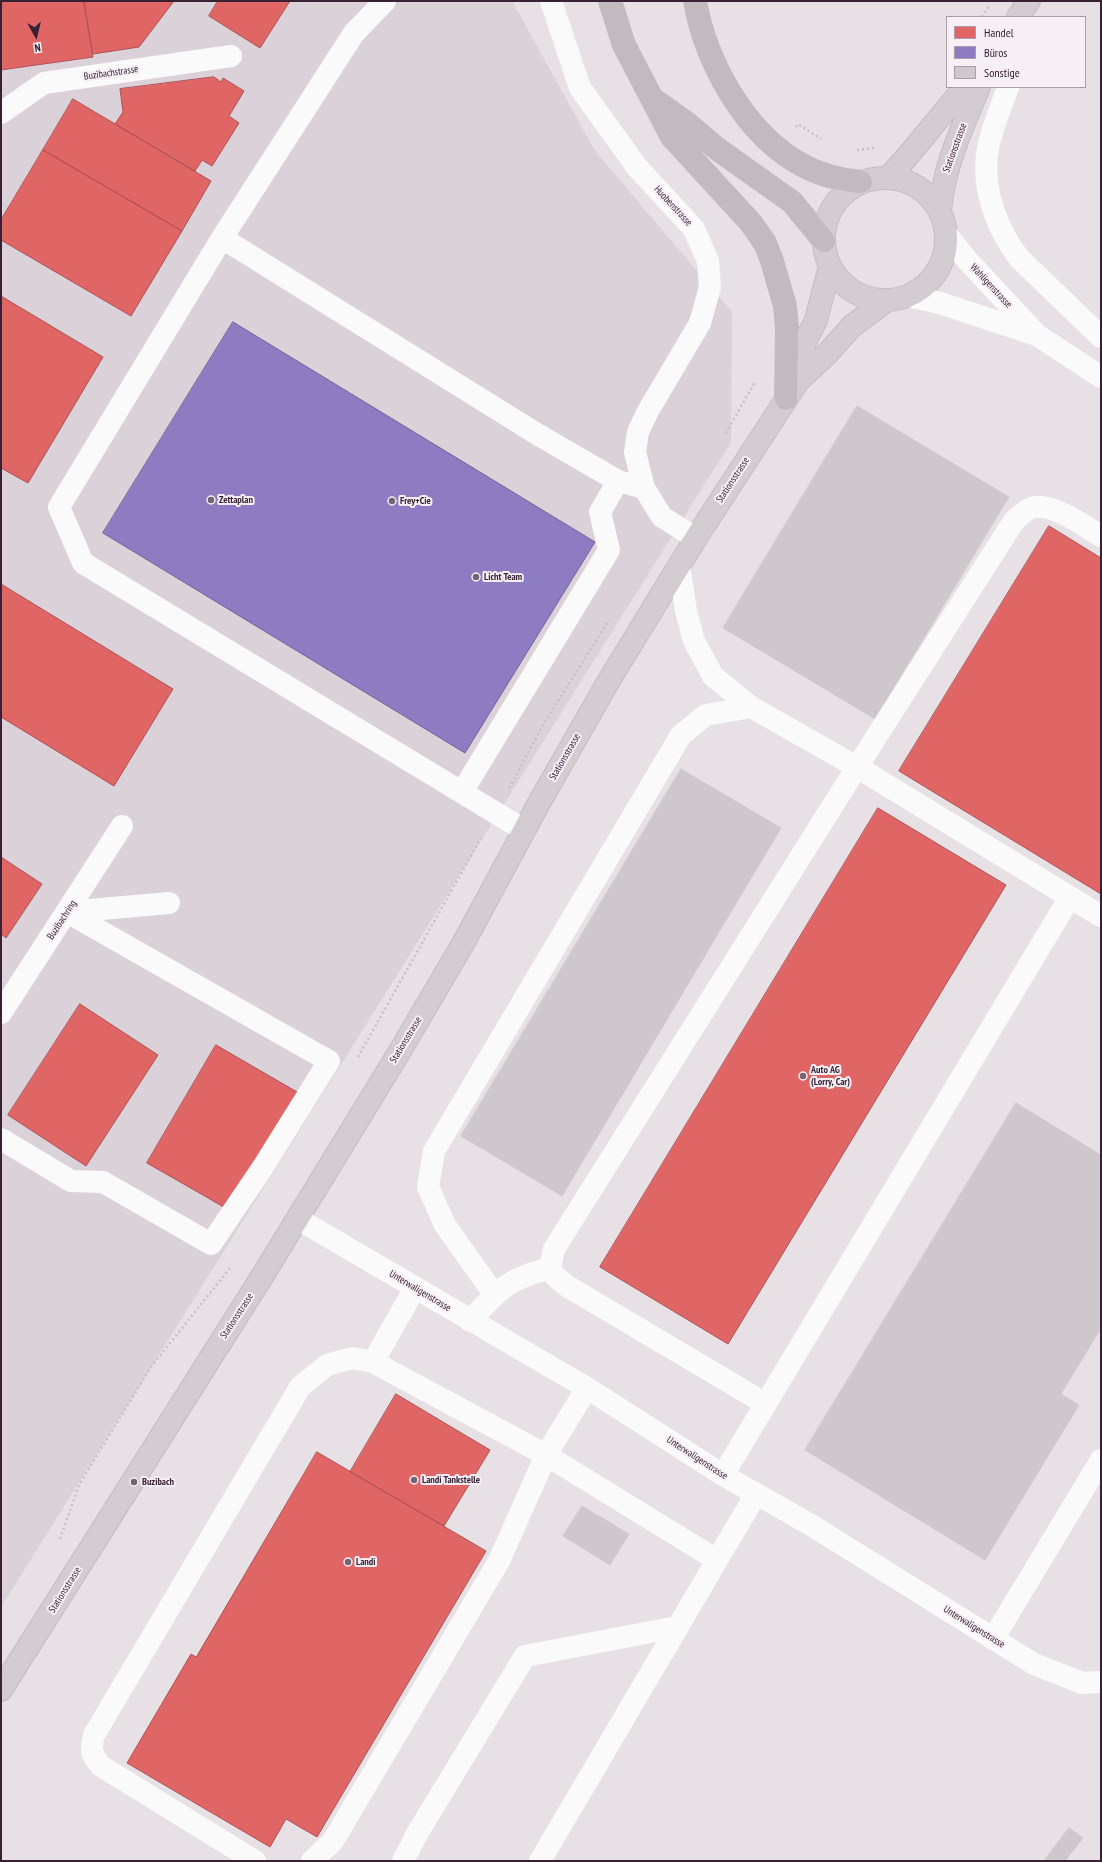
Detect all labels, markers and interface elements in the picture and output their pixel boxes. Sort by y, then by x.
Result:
north arrow [16,16,56,56]
legend [946,16,1086,88]
text: Handel [984,25,1013,40]
text: N [34,41,42,55]
text: Büros [984,45,1007,60]
street label: Buzibachstrasse [83,63,139,83]
text: Sonstige [984,65,1020,80]
street label: Stationsstrasse [941,122,969,174]
street label: Huobenstrasse [651,183,695,229]
street label: Wahligenstrasse [968,261,1014,311]
street label: Stationsstrasse [714,455,752,505]
place label: Zettaplan [219,494,253,506]
marker: Zettaplan [206,495,216,505]
place label: Frey+Cie [400,495,431,507]
marker: Frey+Cie [387,496,397,506]
place label: Licht Team [484,571,522,583]
marker: Licht Team [471,572,481,582]
street label: Stationsstrasse [547,732,583,782]
street label: Buzibachring [45,898,79,942]
street label: Stationsstrasse [388,1015,424,1065]
place label: Auto AG (Lorry, Car) [811,1064,850,1088]
marker: Auto AG (Lorry, Car) [798,1071,808,1081]
street label: Unterwaligenstrasse [387,1268,453,1314]
street label: Stationsstrasse [218,1291,256,1341]
street label: Unterwaligenstrasse [664,1434,730,1482]
place label: Landi Tankstelle [422,1474,480,1486]
marker: Landi Tankstelle [409,1475,419,1485]
place label: Buzibach [142,1476,174,1488]
marker: Buzibach [129,1477,139,1487]
place label: Landi [356,1556,376,1568]
marker: Landi [343,1557,353,1567]
street label: Stationsstrasse [46,1565,84,1615]
street label: Unterwaligenstrasse [941,1603,1007,1651]

